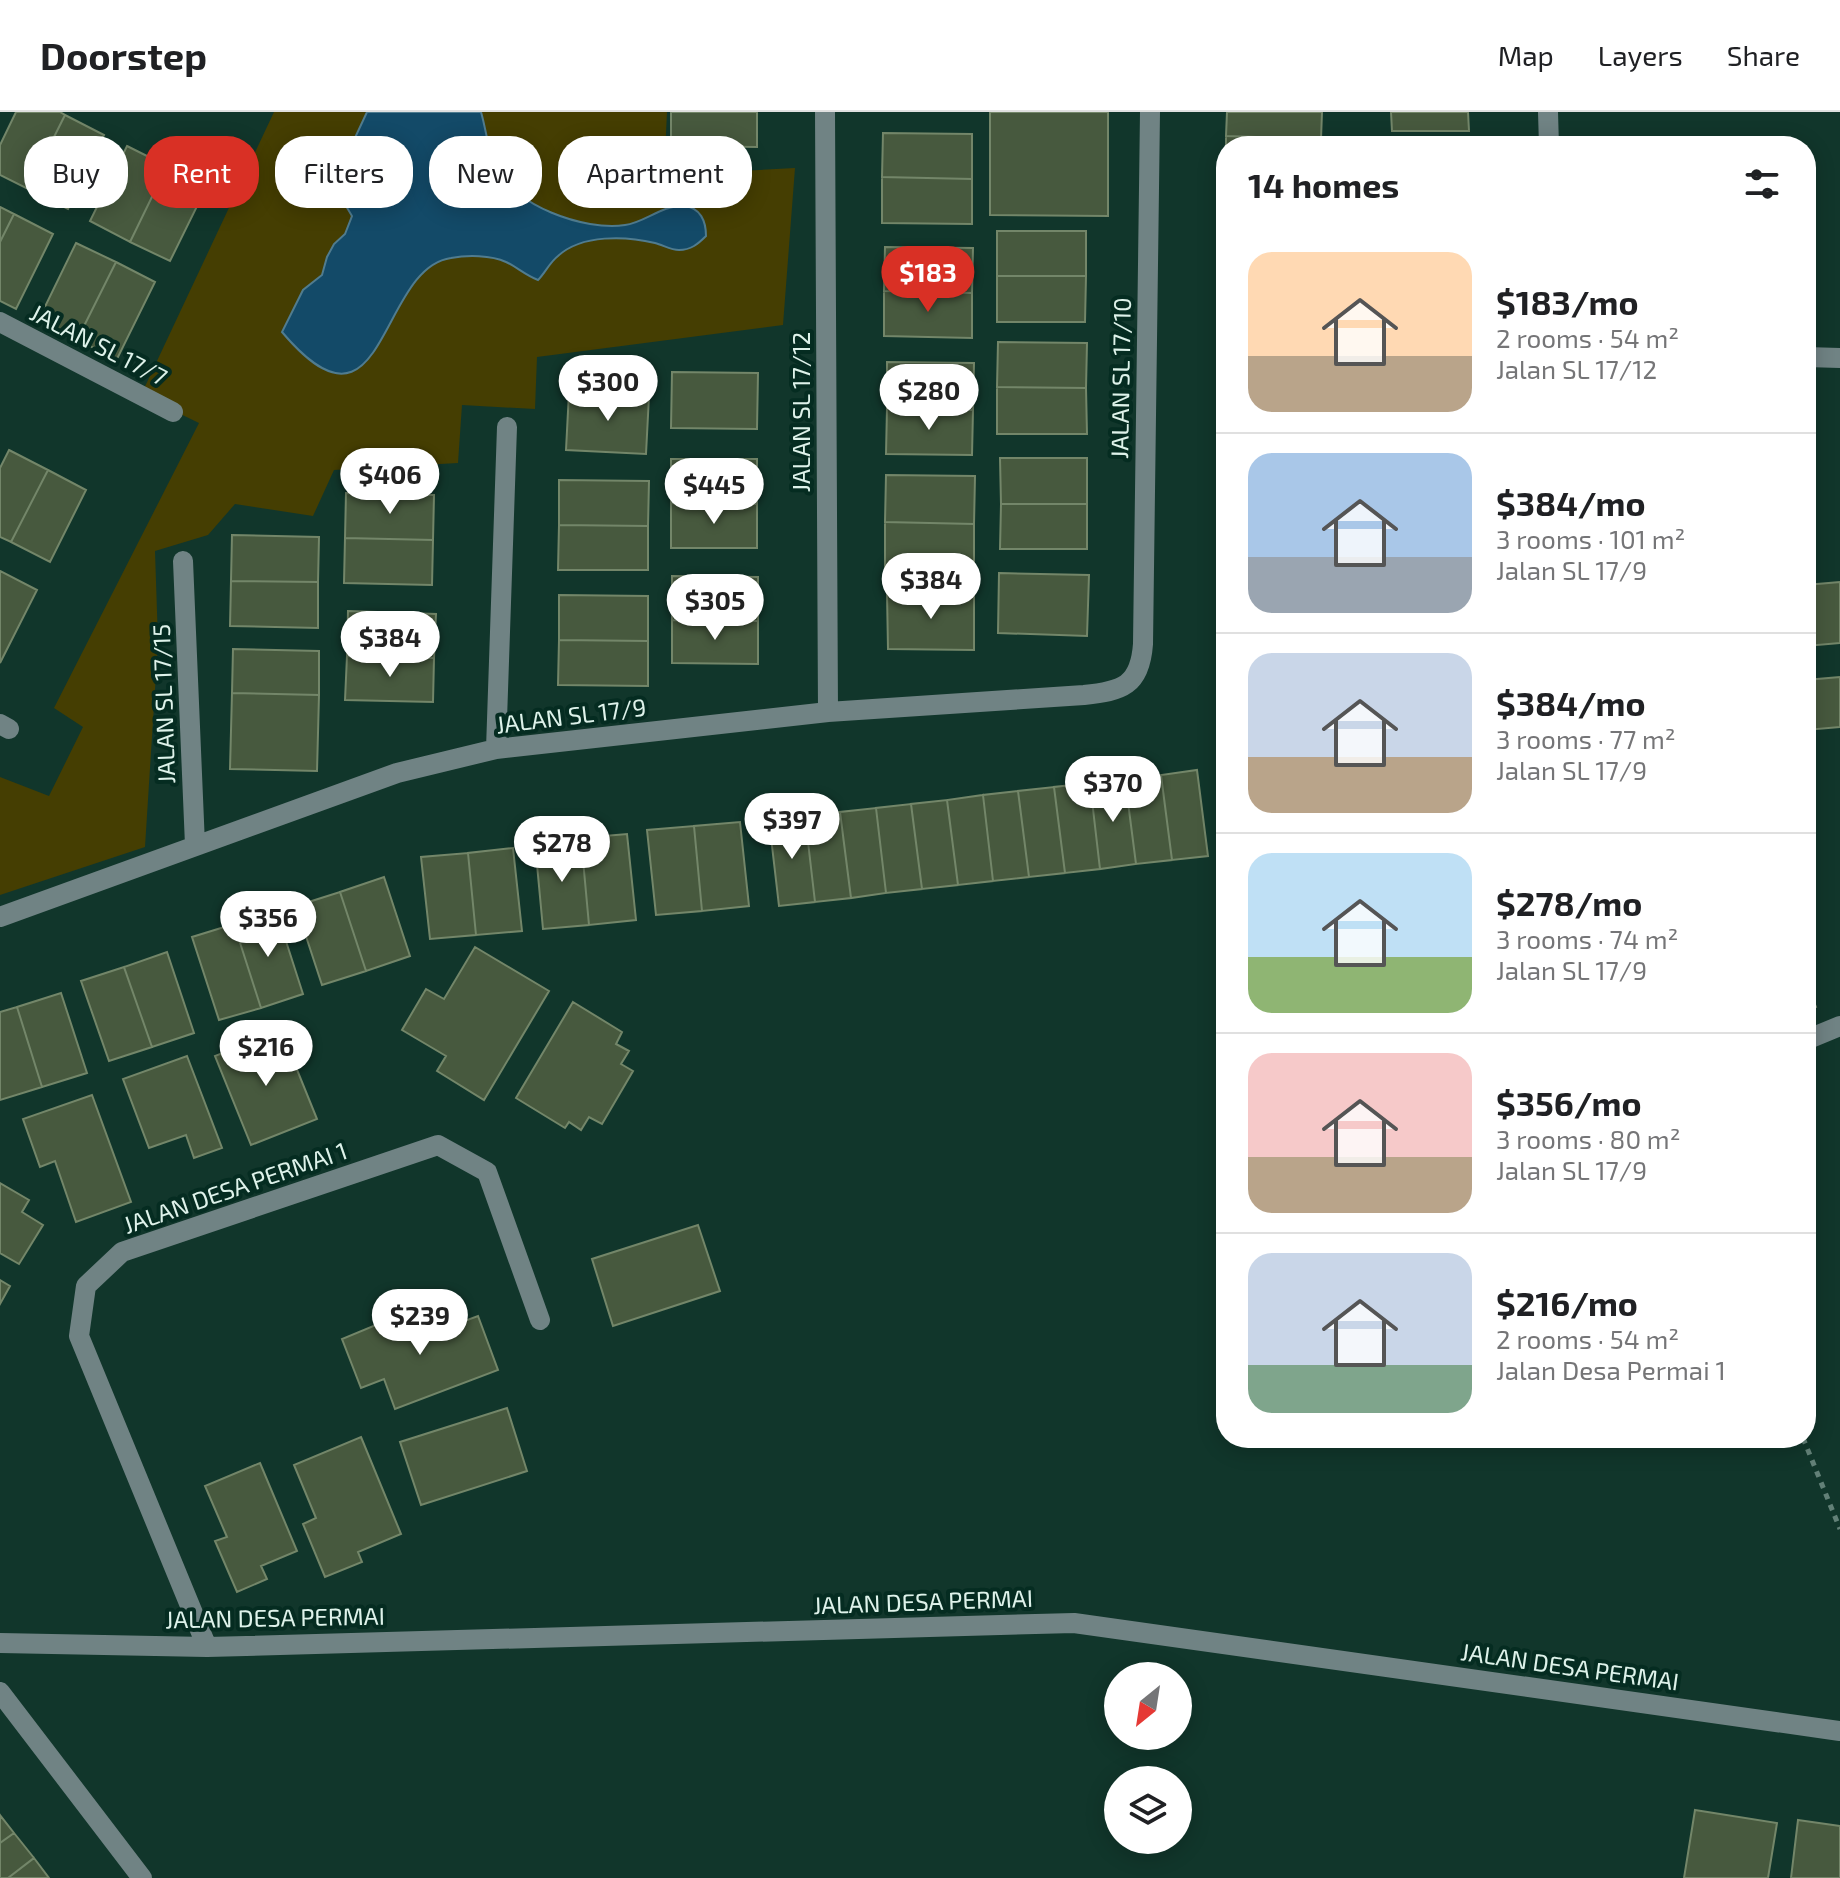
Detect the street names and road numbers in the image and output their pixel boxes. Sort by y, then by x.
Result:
street label: JALAN SL 17/7 [26,297,172,391]
street label: JALAN SL 17/10 [1104,297,1136,459]
street label: JALAN SL 17/12 [786,332,815,492]
street label: JALAN SL 17/15 [146,624,180,784]
street label: JALAN SL 17/9 [494,691,648,739]
street label: JALAN DESA PERMAI 1 [119,1135,351,1239]
street label: JALAN DESA PERMAI [813,1583,1033,1619]
street label: JALAN DESA PERMAI [165,1601,385,1633]
street label: JALAN DESA PERMAI [1459,1636,1681,1696]

